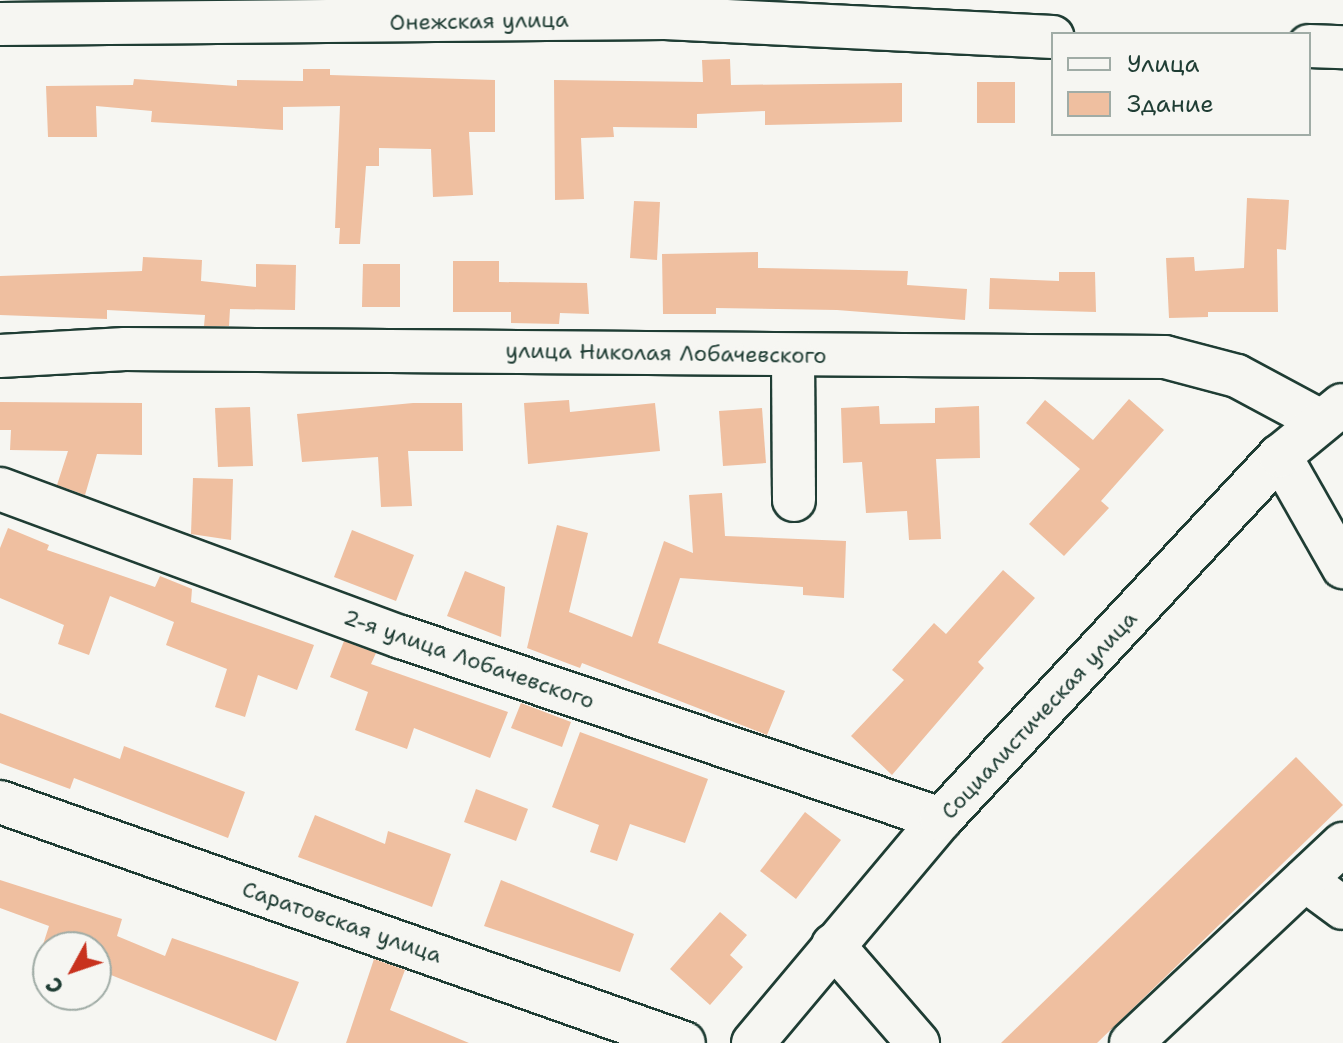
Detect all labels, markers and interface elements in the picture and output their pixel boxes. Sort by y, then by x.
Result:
street label: Онежская улица [389,6,569,36]
legend [1051,32,1311,136]
text: Улица [1127,48,1200,80]
text: Здание [1127,88,1214,120]
street label: улица Николая Лобачевского [505,337,827,369]
street label: 2-я улица Лобачевского [340,604,598,714]
street label: Социалистическая улица [936,605,1142,825]
street label: Саратовская улица [239,875,445,969]
north arrow [32,931,112,1011]
text: С [39,971,70,1000]

